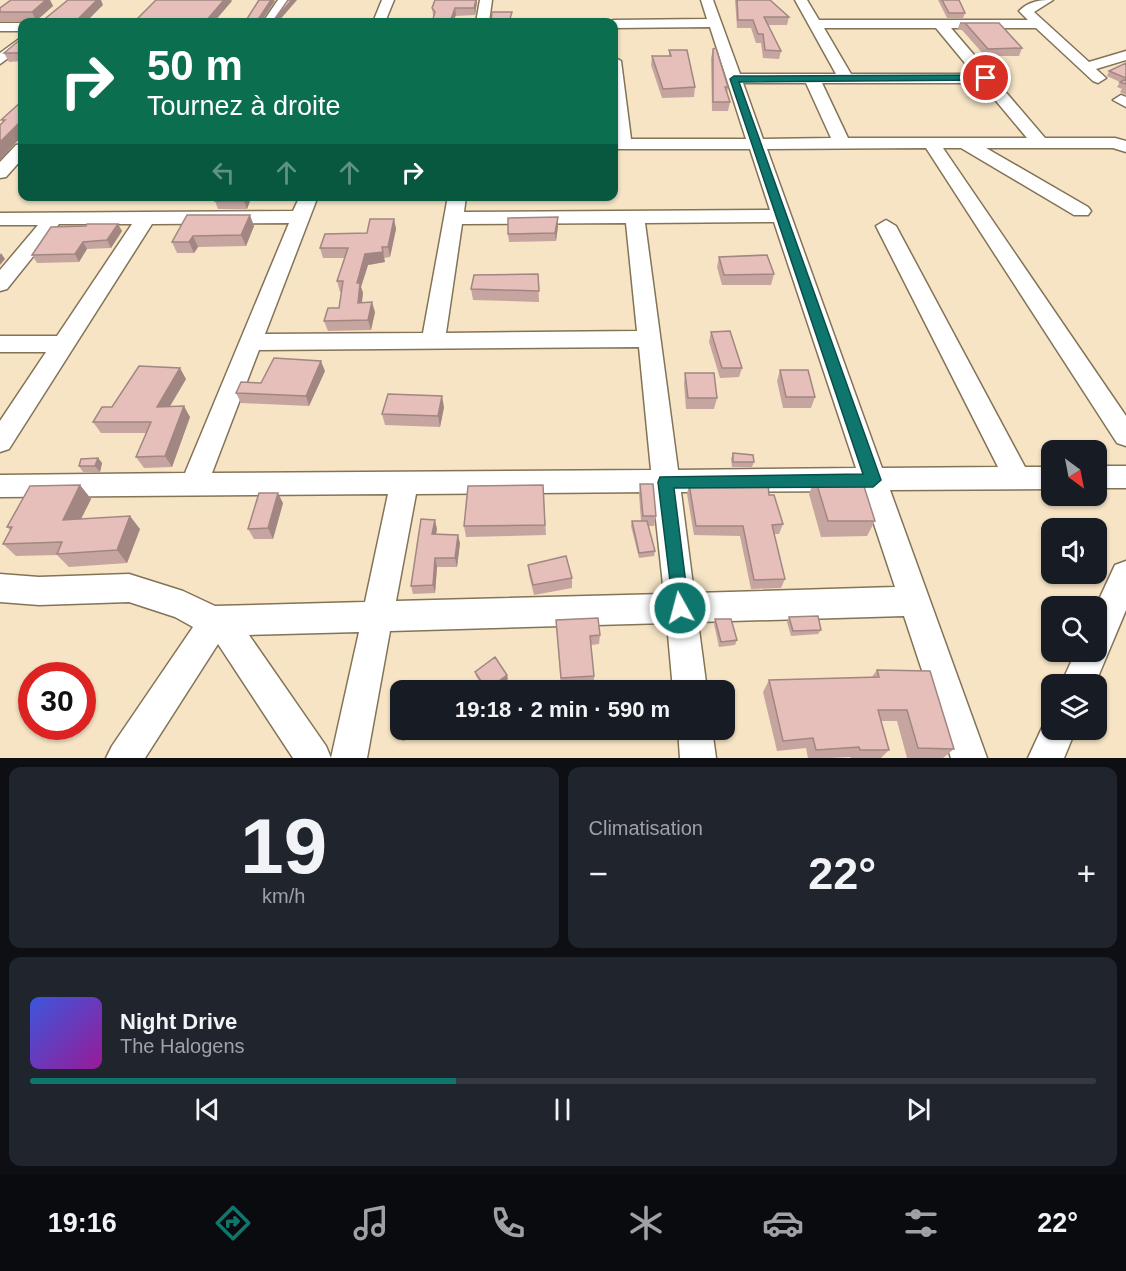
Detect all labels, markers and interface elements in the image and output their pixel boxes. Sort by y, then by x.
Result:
icon: right [48,42,126,120]
text: 50 m [147,42,243,89]
pin [960,52,1011,103]
icon: arrive [969,61,1002,94]
text: Tournez à droite [147,91,341,121]
icon: left [207,156,240,189]
icon: ahead [270,156,303,189]
icon: ahead [333,156,366,189]
icon: right [396,156,429,189]
north arrow [1041,440,1107,506]
map controls [1041,440,1107,740]
button: sound [1041,518,1107,584]
position arrow [648,576,712,640]
button: search [1041,596,1107,662]
speed limit sign: 30 [18,662,96,740]
button: layers [1041,674,1107,740]
text: 19:18 · 2 min · 590 m [455,697,670,722]
text: 19 [240,802,327,890]
text: Climatisation [589,817,703,839]
text: 22° [808,848,876,899]
text: − [589,855,608,892]
text: + [1077,855,1096,892]
text: km/h [262,885,305,907]
text: Night Drive [120,1009,237,1034]
text: The Halogens [120,1035,245,1057]
icon: previous [191,1093,224,1126]
icon: pause [546,1093,579,1126]
icon: next [902,1093,935,1126]
icon: directions [212,1202,254,1244]
icon: music [350,1202,392,1244]
icon: phone [487,1202,529,1244]
icon: climate [625,1202,667,1244]
icon: car [762,1202,804,1244]
icon: filters [900,1202,942,1244]
text: 19:16 [48,1208,117,1238]
text: 22° [1037,1208,1078,1238]

